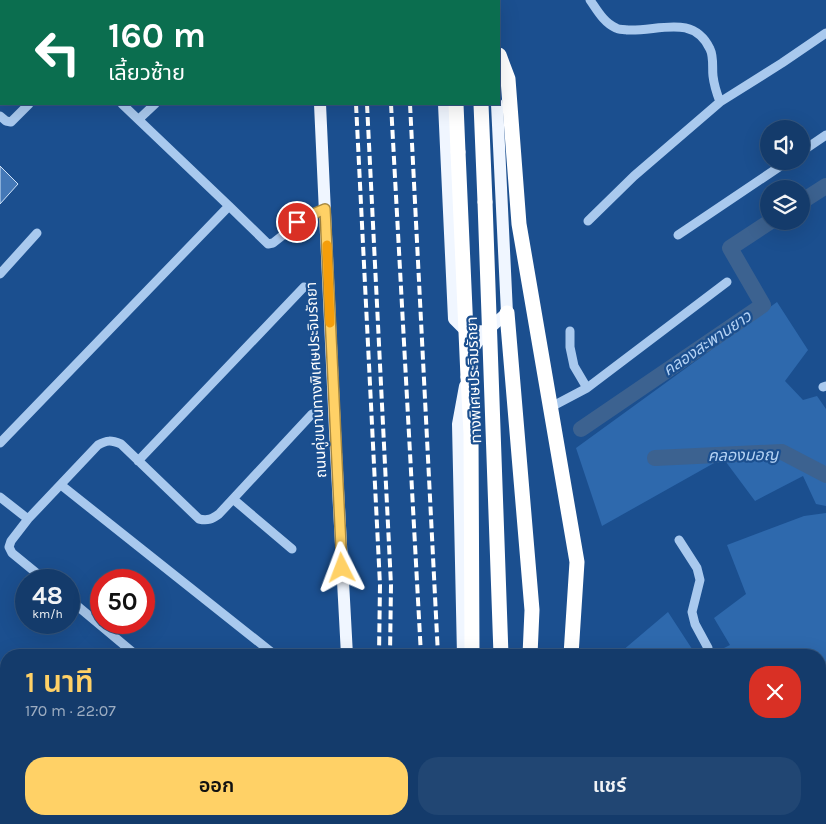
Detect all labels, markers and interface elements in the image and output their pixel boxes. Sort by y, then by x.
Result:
text: 160 m [108,15,206,56]
icon: left [25,20,90,85]
text: เลี้ยวซ้าย [108,60,185,86]
map controls [760,120,810,230]
button: sound [760,120,810,170]
button: layers [760,180,810,230]
pin [276,201,318,243]
icon: arrive [283,208,311,236]
street label: ถนนคู่ขนานทางพิเศษประจิมรัถยา [302,281,330,479]
water label: คลองสะพานยาว [659,306,756,380]
street label: ทางพิเศษประจิมรัถยา [463,316,485,444]
water label: คลองมอญ [708,445,780,465]
position arrow [315,541,367,593]
speed limit sign: 50 [90,569,155,634]
text: 48 [32,581,63,610]
text: km/h [32,607,63,621]
text: 1 นาที [25,664,94,700]
button: close [749,666,801,718]
text: 170 m · 22:07 [25,701,116,720]
button: ออก [25,757,408,815]
button: แชร์ [418,757,801,815]

